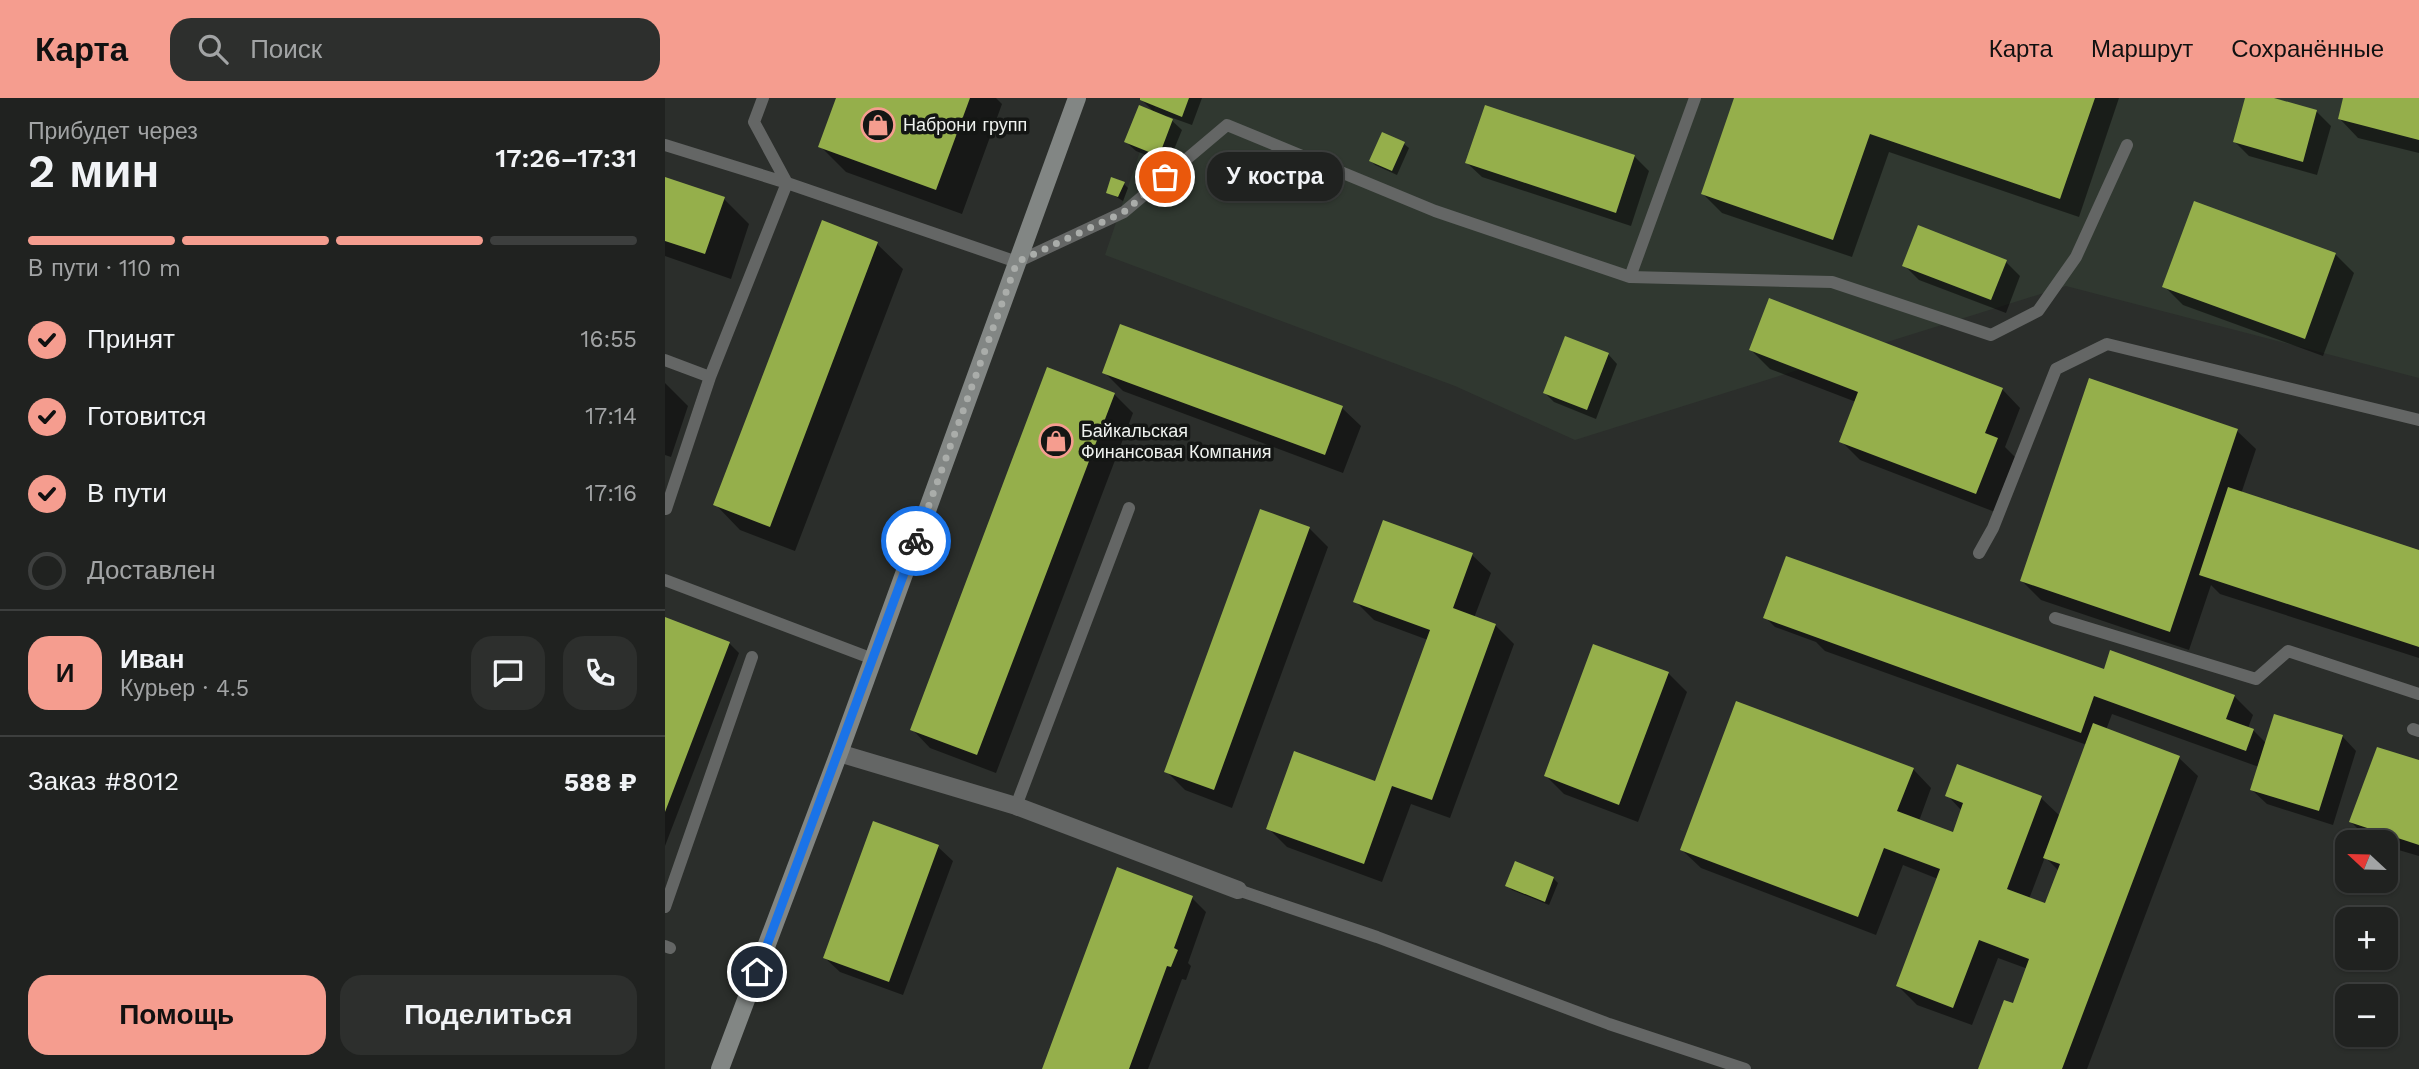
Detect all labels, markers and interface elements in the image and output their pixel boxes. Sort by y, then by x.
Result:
search box [170,18,660,81]
text: Карта [35,30,128,69]
icon: search [194,30,232,68]
text: Поиск [250,34,322,64]
text: Карта [1989,35,2053,63]
text: Маршрут [2091,35,2193,63]
text: Сохранённые [2231,35,2384,63]
shop icon: Наброни групп [859,106,897,144]
place label: Наброни групп [903,114,1027,135]
text: Прибудет через [28,118,198,145]
text: 17:26–17:31 [496,143,637,173]
text: 2 мин [28,144,159,198]
pin [1135,147,1195,207]
callout: У костра [1207,153,1343,202]
icon: bag [1146,158,1184,196]
text: У костра [1226,163,1324,190]
text: В пути · 110 m [28,255,181,282]
icon: check [28,321,66,359]
text: Принят [87,324,175,354]
text: 16:55 [580,326,637,353]
icon: check [28,398,66,436]
text: Готовится [87,401,206,431]
text: 17:14 [585,403,637,430]
place label: Байкальская Финансовая Компания [1081,420,1271,462]
shop icon: Байкальская Финансовая Компания [1037,422,1075,460]
icon: check [28,475,66,513]
text: В пути [87,478,167,508]
text: 17:16 [585,480,637,507]
courier [881,506,951,576]
icon: bike [897,522,935,560]
text: Доставлен [87,555,216,585]
button: chat [471,636,545,710]
button: phone [563,636,637,710]
text: Иван [120,644,185,674]
text: И [56,658,74,688]
text: Курьер · 4.5 [120,675,249,702]
text: Заказ #8012 [28,766,179,796]
text: 588 ₽ [564,767,637,797]
north arrow [2335,830,2397,892]
map controls [2335,830,2398,1047]
button: + [2335,907,2398,970]
pin [727,942,787,1002]
icon: home [738,953,776,991]
button: Помощь [28,975,326,1055]
button: Поделиться [340,975,637,1055]
button: − [2335,984,2398,1047]

